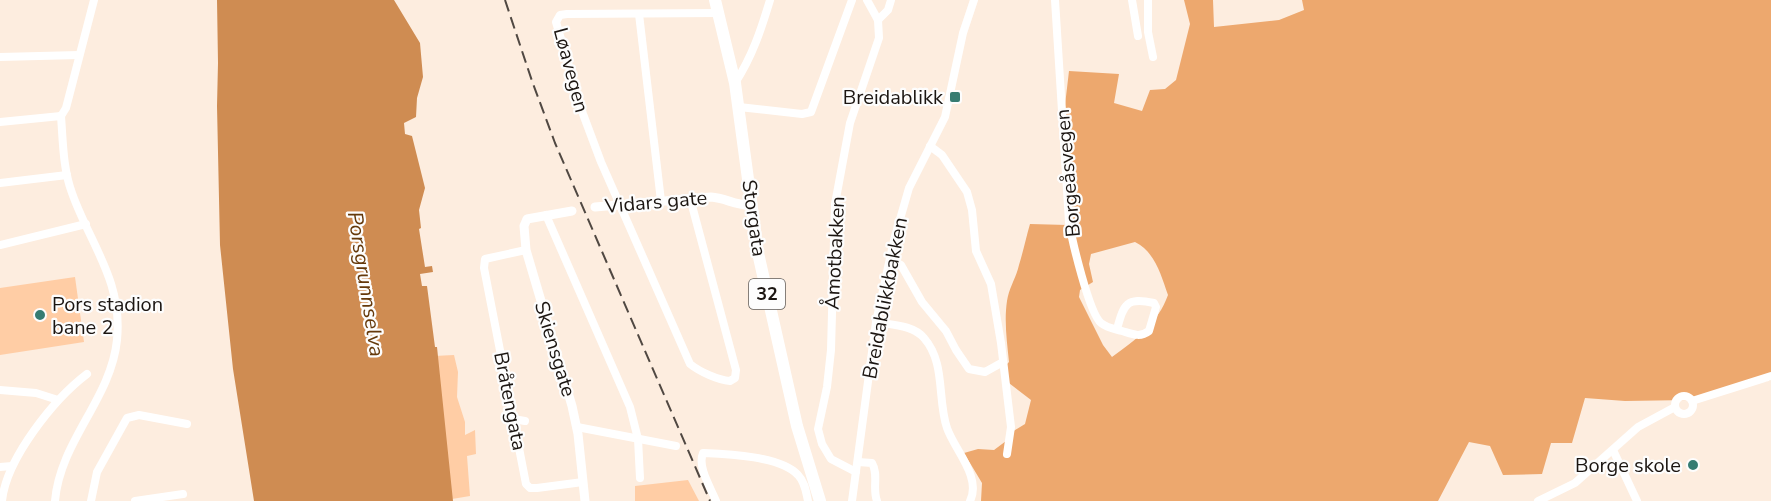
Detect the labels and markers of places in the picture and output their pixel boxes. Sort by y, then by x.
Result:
place label: Breidablikk [843,84,944,111]
marker: Breidablikk [948,90,962,104]
place label: Pors stadion bane 2 [52,291,163,341]
marker: Pors stadion bane 2 [33,308,47,322]
place label: Borge skole [1575,452,1681,479]
marker: Borge skole [1686,458,1700,472]

